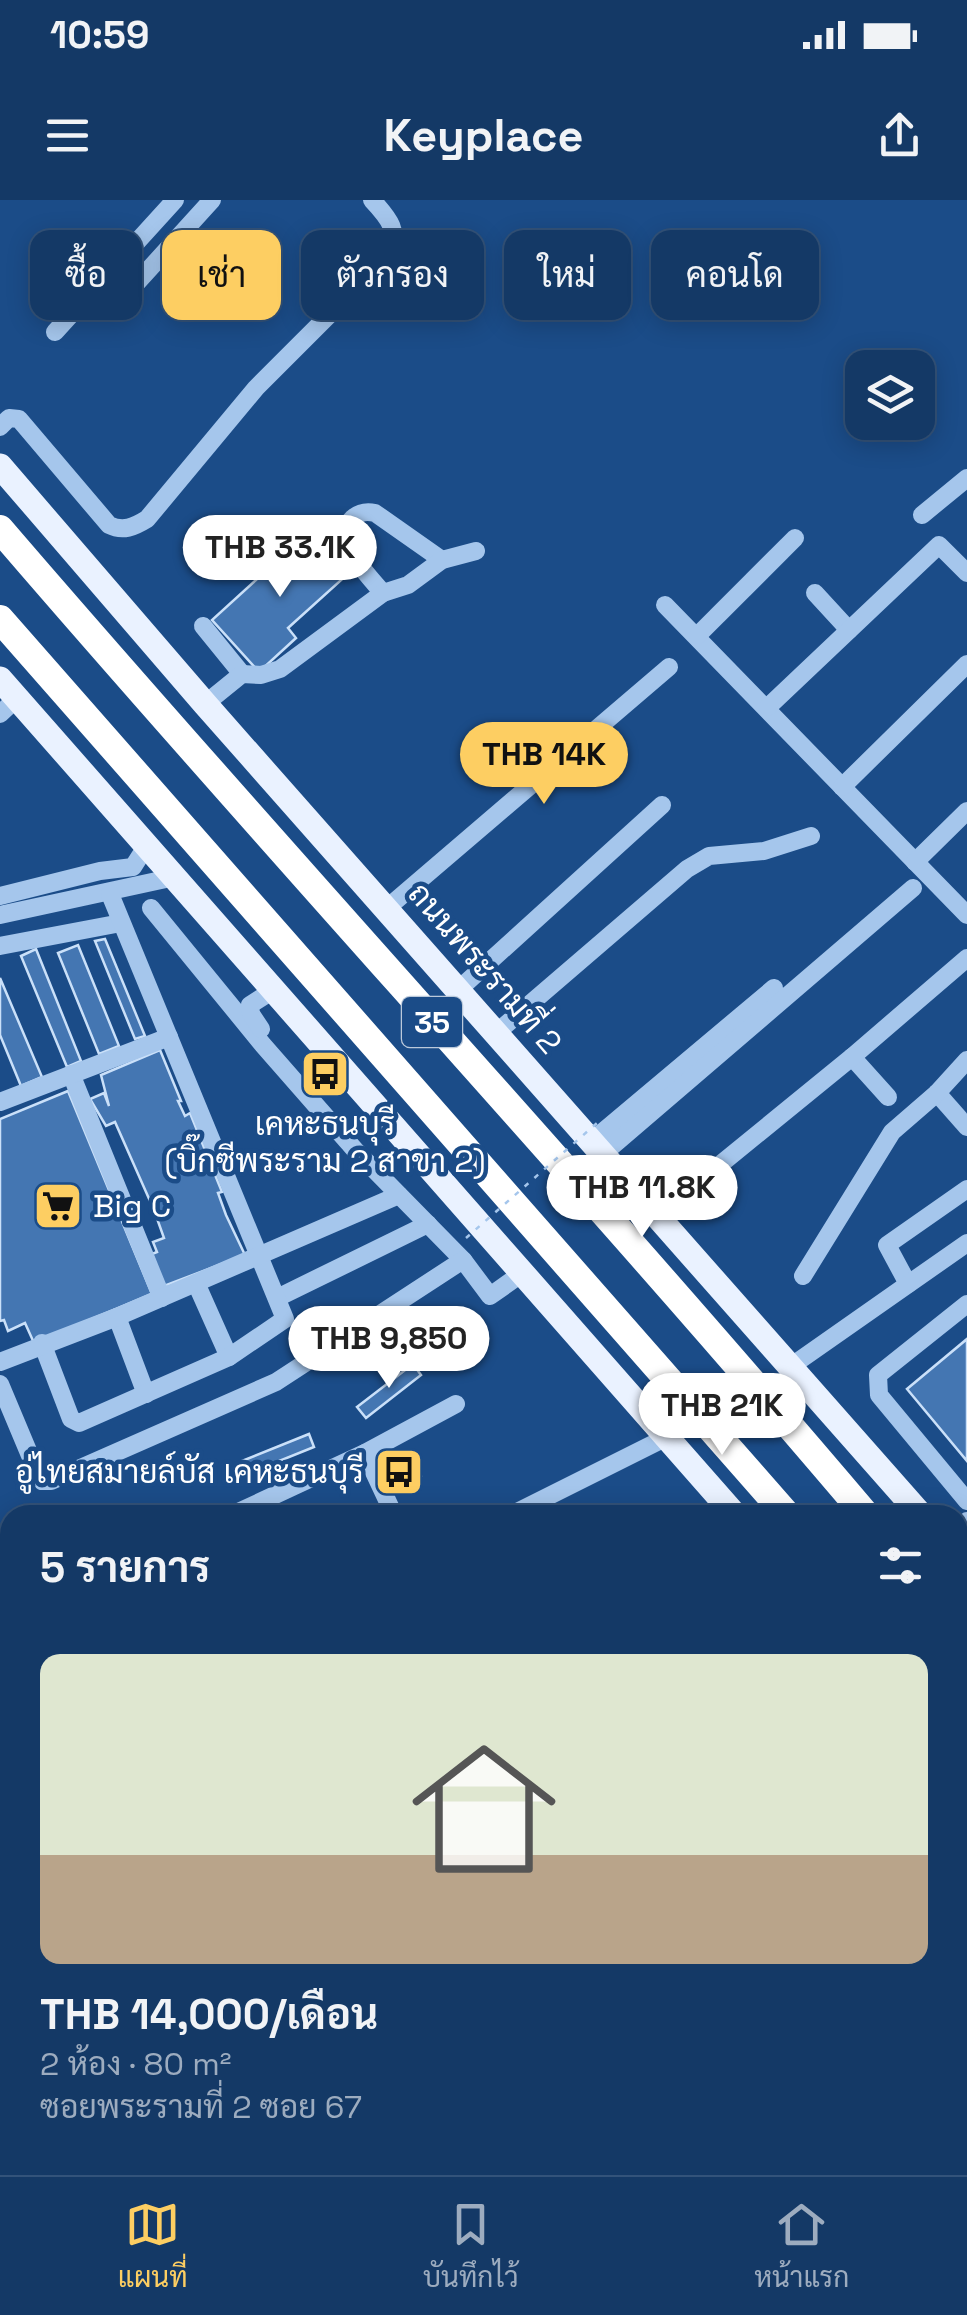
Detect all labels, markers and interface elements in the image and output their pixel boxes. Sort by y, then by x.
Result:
text: 10:59 [50,11,149,59]
text: Keyplace [384,107,583,164]
icon: menu [40,108,95,163]
icon: share [872,108,927,163]
chip: ซื้อ [30,230,142,320]
chip: เช่า [162,230,281,320]
chip: ตัวกรอง [301,230,484,320]
chip: ใหม่ [504,230,631,320]
chip: คอนโด [651,230,819,320]
map controls [845,350,935,440]
button: layers [845,350,935,440]
pin: THB 33.1K [166,515,394,600]
text: THB 33.1K [205,527,355,567]
pin: THB 14K [452,722,636,807]
text: THB 14K [482,734,606,774]
street label: ถนนพระรามที่ 2 [400,869,576,1062]
road number: 35 [402,997,462,1047]
bus stop icon: เคหะธนบุรี (บิ๊กซีพระราม 2 สาขา 2) [299,1048,351,1100]
place label: เคหะธนบุรี (บิ๊กซีพระราม 2 สาขา 2) [164,1104,486,1181]
pin: THB 11.8K [528,1155,756,1240]
text: THB 11.8K [569,1167,715,1207]
supermarket icon: Big C [32,1180,84,1232]
place label: Big C [93,1186,171,1226]
pin: THB 9,850 [275,1306,503,1391]
text: THB 9,850 [310,1318,468,1358]
pin: THB 21K [630,1373,814,1458]
text: THB 21K [661,1385,783,1425]
bus stop icon: อู่ไทยสมายล์บัส เคหะธนบุรี [373,1446,425,1498]
place label: อู่ไทยสมายล์บัส เคหะธนบุรี [15,1451,364,1494]
icon: filters [873,1538,928,1593]
text: 5 รายการ [40,1541,210,1594]
icon: home [394,1719,574,1899]
text: THB 14,000/เดือน [40,1988,378,2041]
text: 2 ห้อง · 80 m² [40,2044,232,2084]
text: ซอยพระรามที่ 2 ซอย 67 [40,2087,362,2127]
tab: แผนที่ [118,2197,188,2295]
tab: บันทึกไว้ [423,2197,519,2295]
tab: หน้าแรก [754,2197,849,2295]

